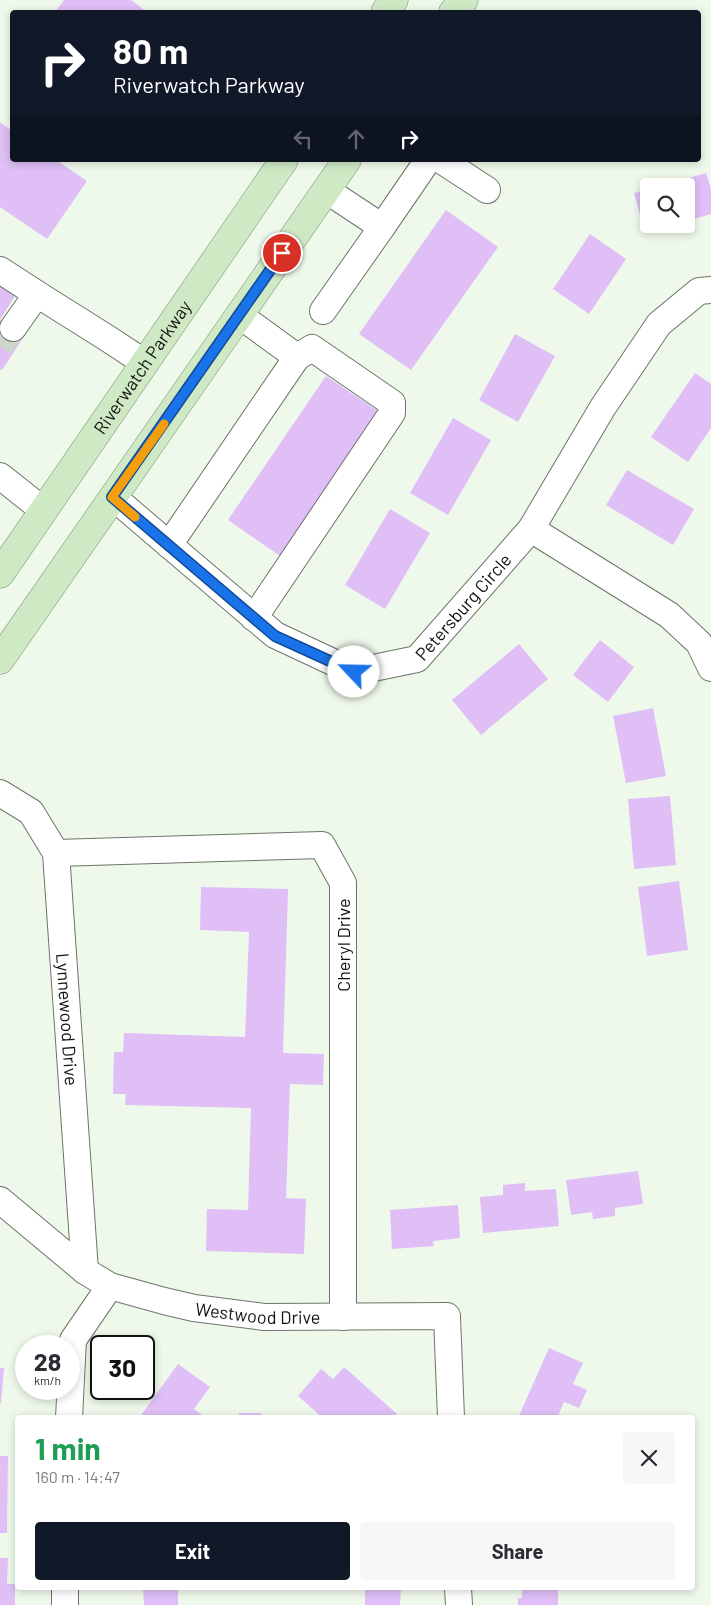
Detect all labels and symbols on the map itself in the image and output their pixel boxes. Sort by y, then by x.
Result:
pin [261,232,303,274]
street label: Riverwatch Parkway [88,296,195,438]
street label: Petersburg Circle [410,549,516,665]
position arrow [327,645,379,697]
street label: Cheryl Drive [332,898,354,992]
street label: Lynnewood Drive [52,952,83,1086]
street label: Westwood Drive [194,1297,320,1328]
speed limit sign: 30 [90,1335,155,1400]

